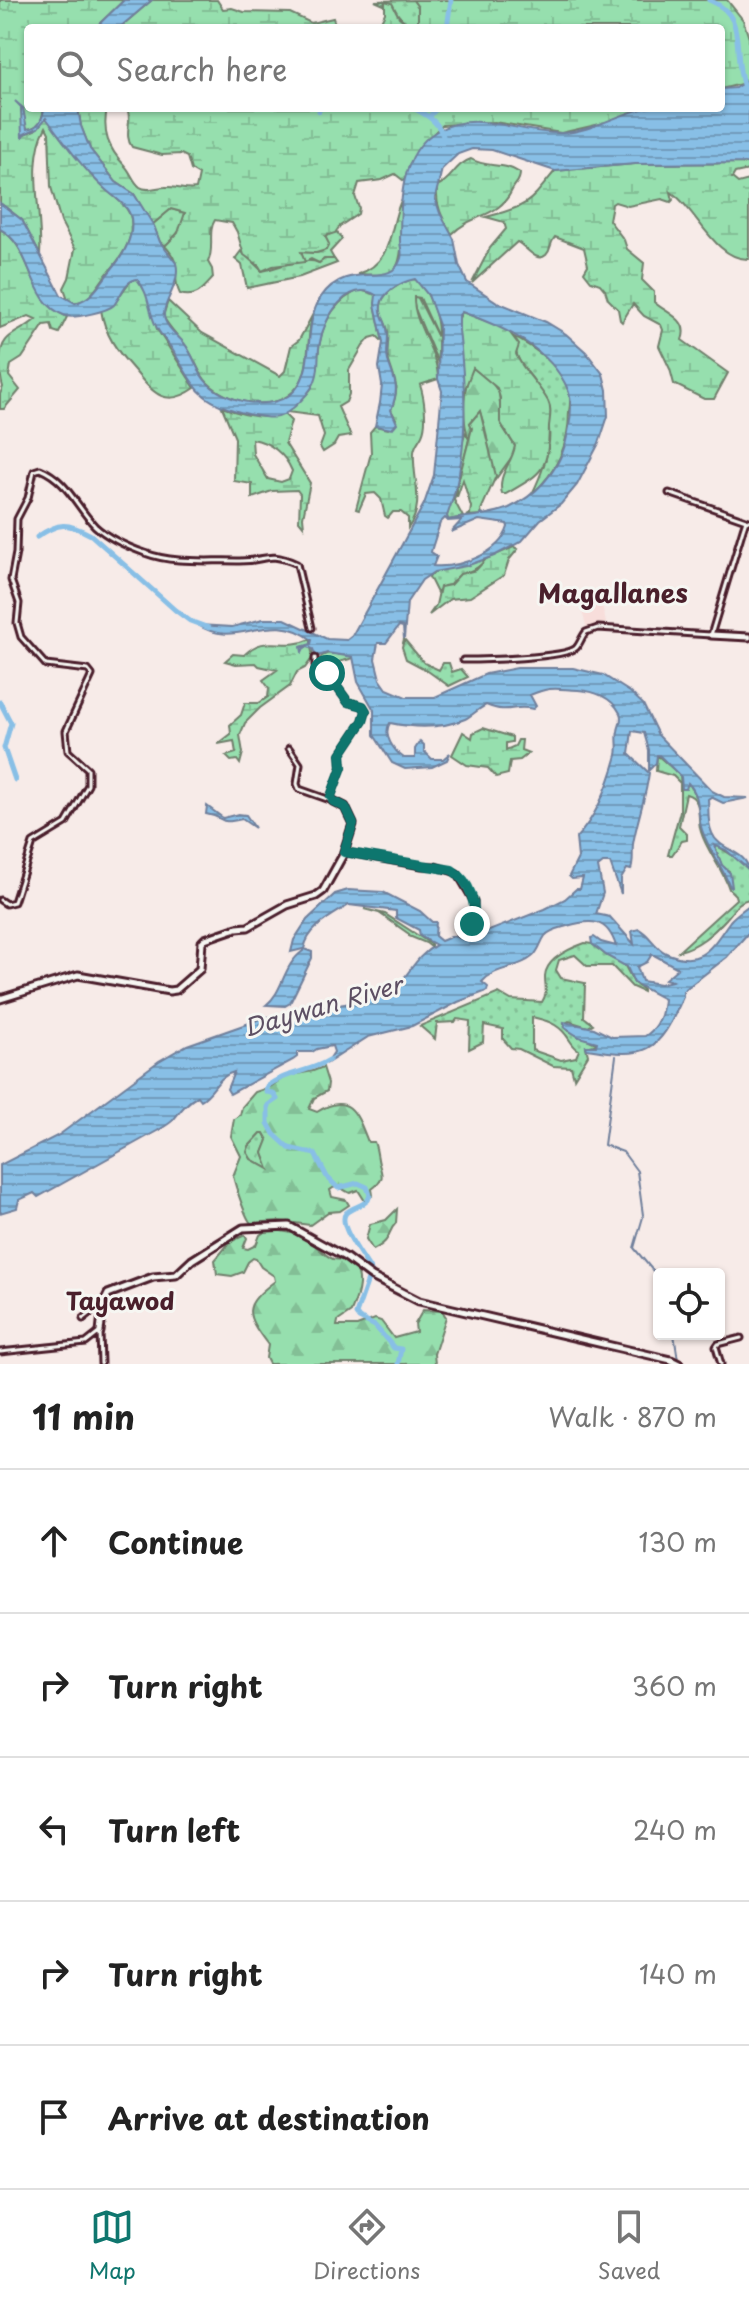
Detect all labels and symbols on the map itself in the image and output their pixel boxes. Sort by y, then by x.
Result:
district label: Magallanes [538,573,688,612]
route start [309,655,345,691]
route end [454,906,490,942]
water label: Daywan River [239,964,409,1045]
district label: Tayawod [66,1282,174,1318]

